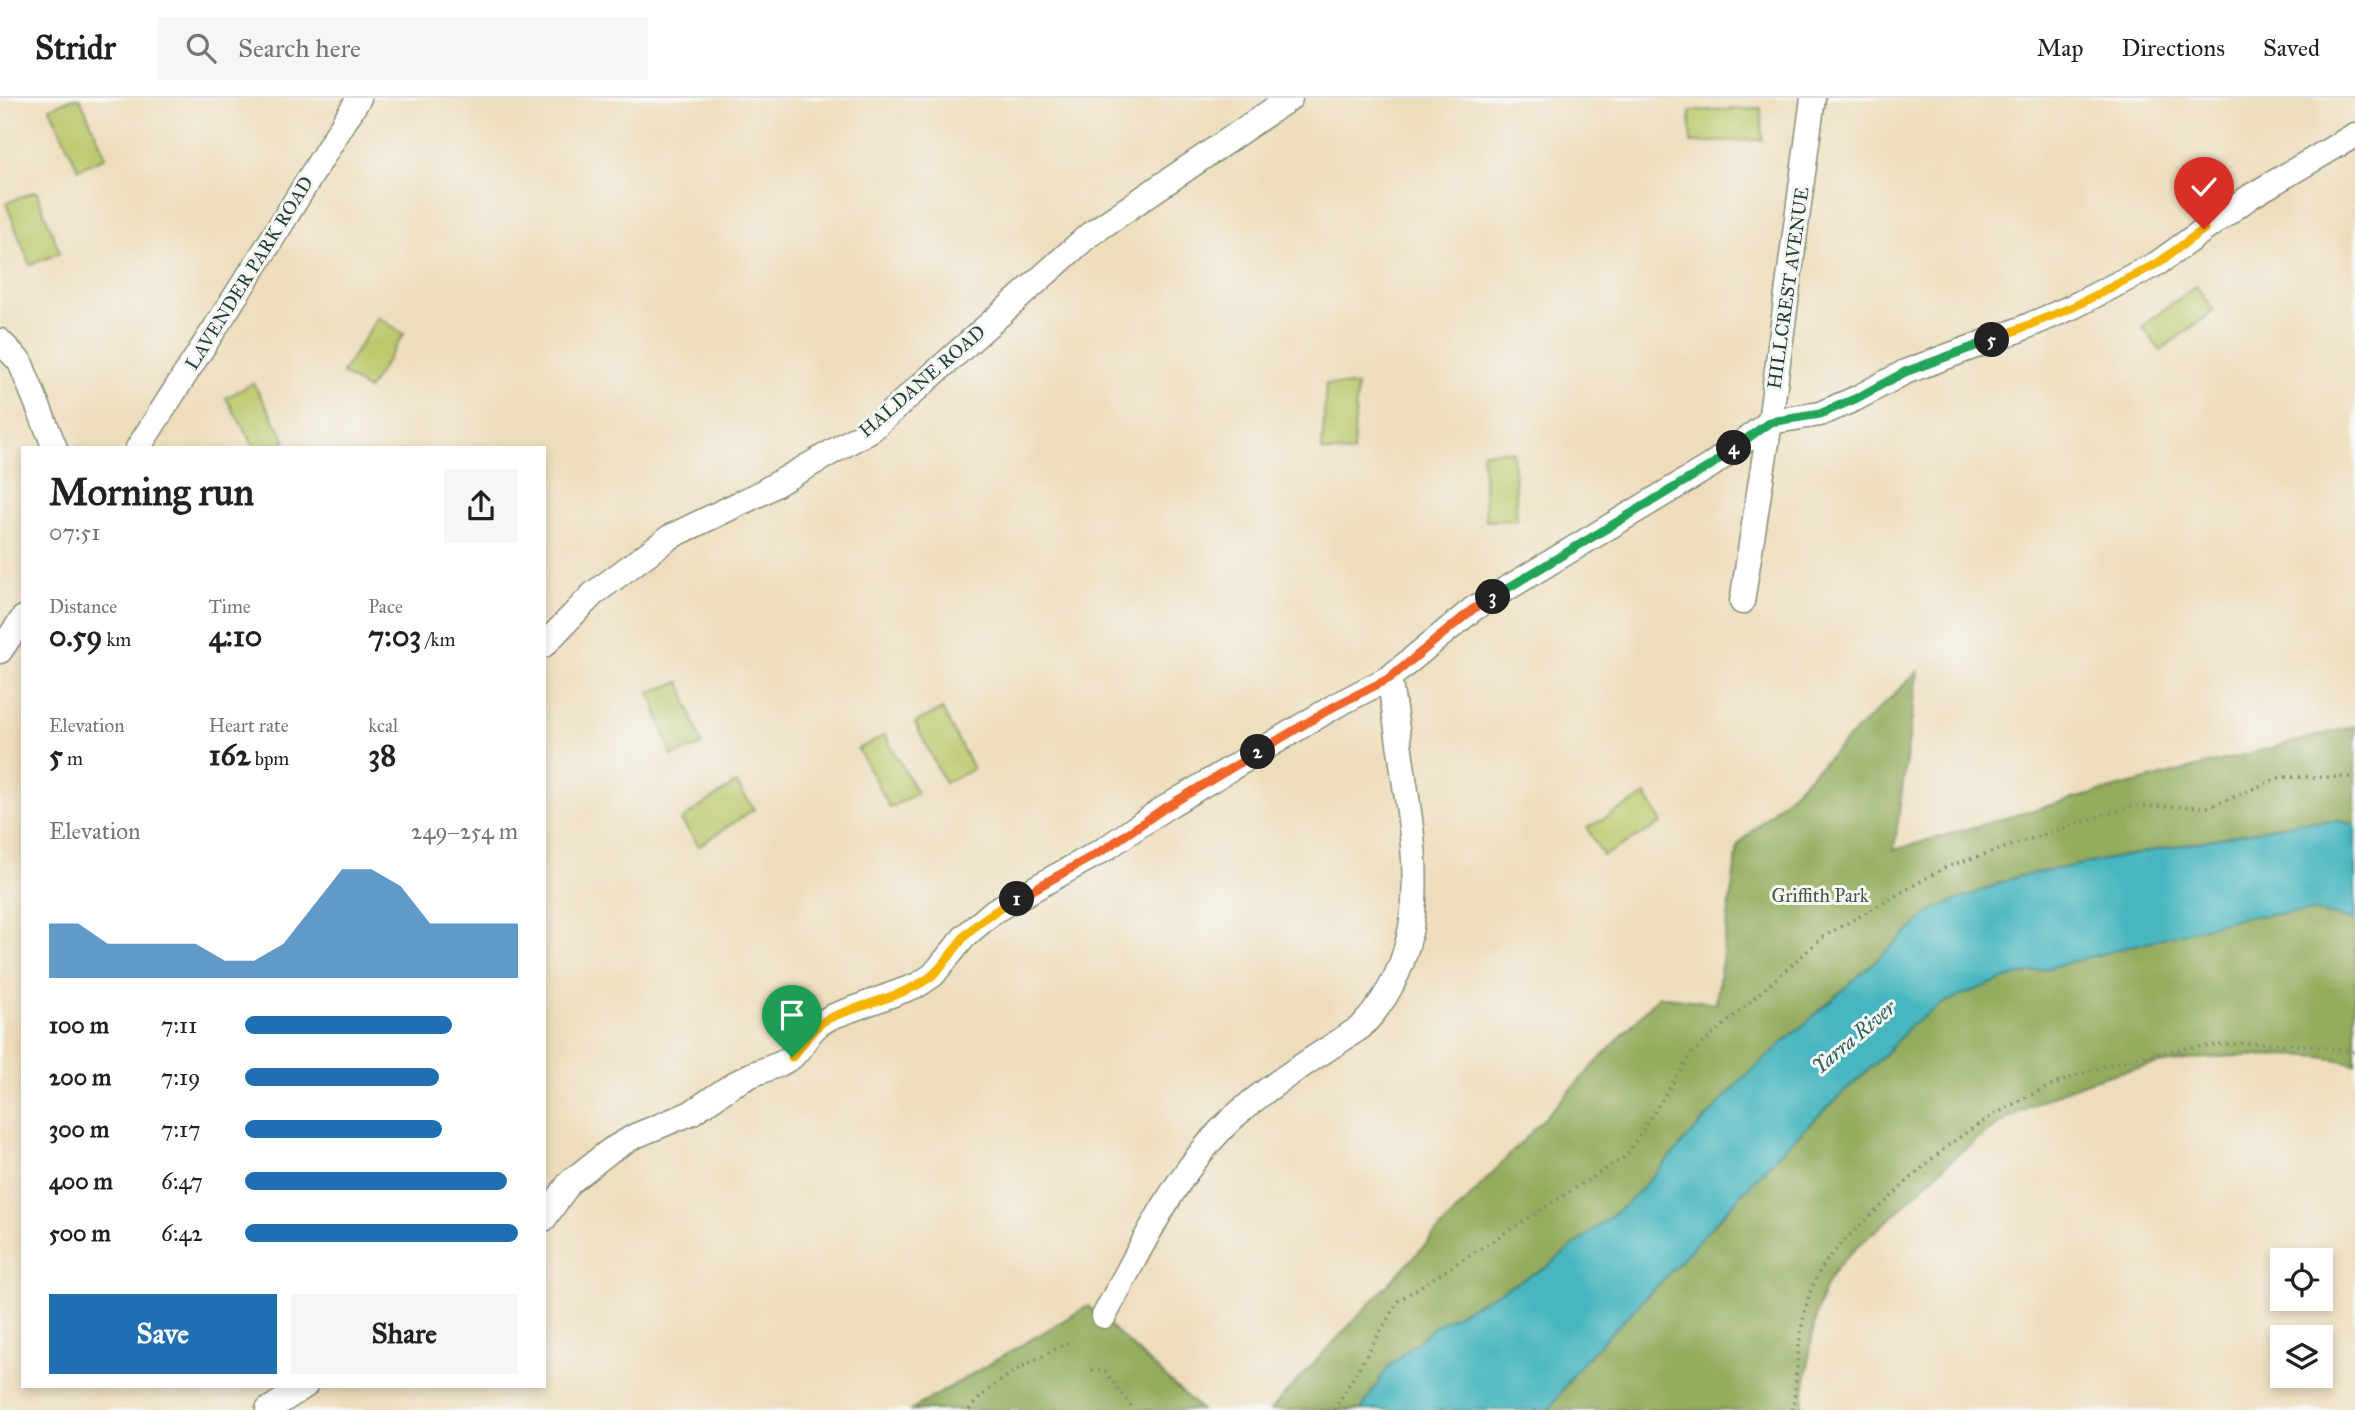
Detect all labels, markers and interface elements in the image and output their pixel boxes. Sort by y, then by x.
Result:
search box [158,17,648,80]
text: Stridr [35,28,116,68]
icon: search [182,29,220,67]
text: Search here [238,32,361,64]
text: Map [2037,33,2084,63]
text: Directions [2122,33,2225,63]
text: Saved [2263,33,2320,63]
pin [2174,157,2234,229]
icon: check [2185,168,2223,206]
street label: LAVENDER PARK ROAD [180,172,318,374]
street label: HILLCREST AVENUE [1762,185,1814,390]
street label: HALDANE ROAD [854,320,990,442]
pin: 5 [1974,322,2010,358]
text: 5 [1987,328,1996,351]
pin: 4 [1716,430,1752,466]
text: 4 [1728,436,1739,459]
text: Morning run [49,469,254,515]
button: share [444,469,518,543]
text: 07:51 [49,518,100,546]
pin: 3 [1476,580,1510,614]
text: 3 [1489,585,1496,608]
text: Distance [49,595,117,618]
text: Time [209,595,251,618]
text: Pace [368,595,403,618]
text: 0.59 [49,618,102,654]
text: 4:10 [209,618,262,654]
text: 7:03 [368,618,421,654]
text: km [102,628,131,651]
text: /km [421,628,455,651]
text: Elevation [49,714,124,737]
text: Heart rate [209,714,289,737]
text: kcal [368,714,398,737]
pin: 2 [1240,734,1276,770]
text: 5 [49,737,63,773]
text: 162 [209,737,251,773]
text: 38 [368,737,396,773]
text: 2 [1253,740,1262,763]
text: m [63,747,83,770]
text: bpm [251,747,289,770]
text: Elevation [49,817,140,845]
text: 249–254 m [411,817,518,845]
pin: 1 [1000,882,1034,916]
park label: Griffith Park [1771,884,1869,907]
text: 1 [1013,887,1020,910]
pin [762,985,822,1057]
water label: Yarra River [1807,994,1902,1079]
icon: arrive [773,996,811,1034]
text: 100 m [49,1011,109,1039]
text: 7:11 [161,1011,197,1039]
text: 200 m [49,1063,111,1091]
text: 7:19 [161,1063,200,1091]
text: 300 m [49,1115,109,1143]
text: 7:17 [161,1115,200,1143]
text: 400 m [49,1167,113,1195]
text: 6:47 [161,1167,203,1195]
text: 500 m [49,1219,111,1247]
text: 6:42 [161,1219,203,1247]
map controls [2270,1248,2333,1388]
button: locate [2270,1248,2333,1311]
button: Save [49,1294,277,1374]
button: Share [291,1294,518,1374]
button: layers [2270,1325,2333,1388]

